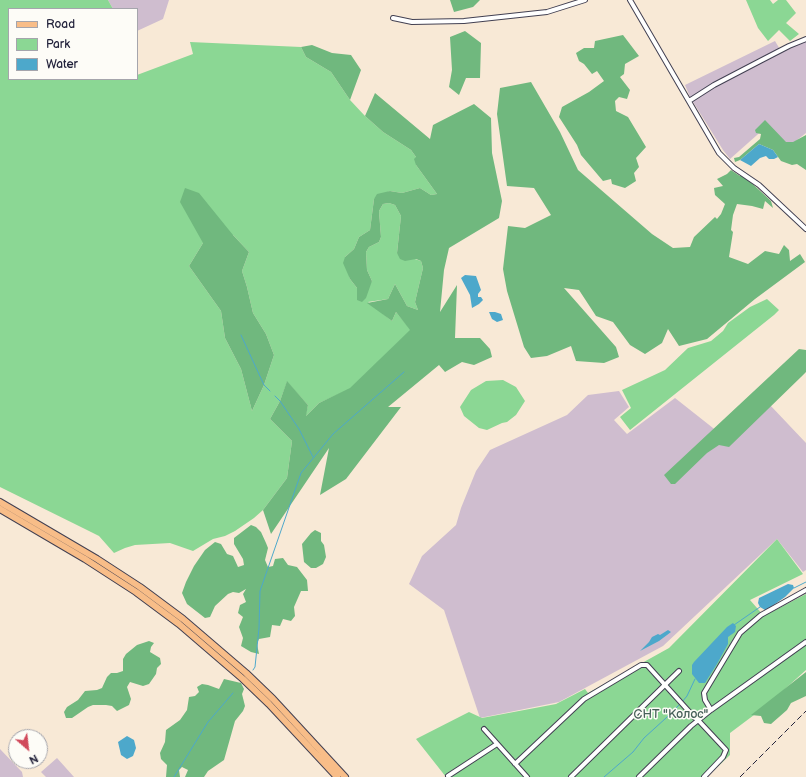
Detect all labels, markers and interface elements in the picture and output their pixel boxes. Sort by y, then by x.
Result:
legend [8,8,138,80]
text: Road [46,17,75,32]
text: Park [46,37,70,52]
text: Water [46,57,78,72]
park label: СНТ "Колос" [634,707,708,723]
north arrow [8,729,48,769]
text: N [27,751,40,767]

